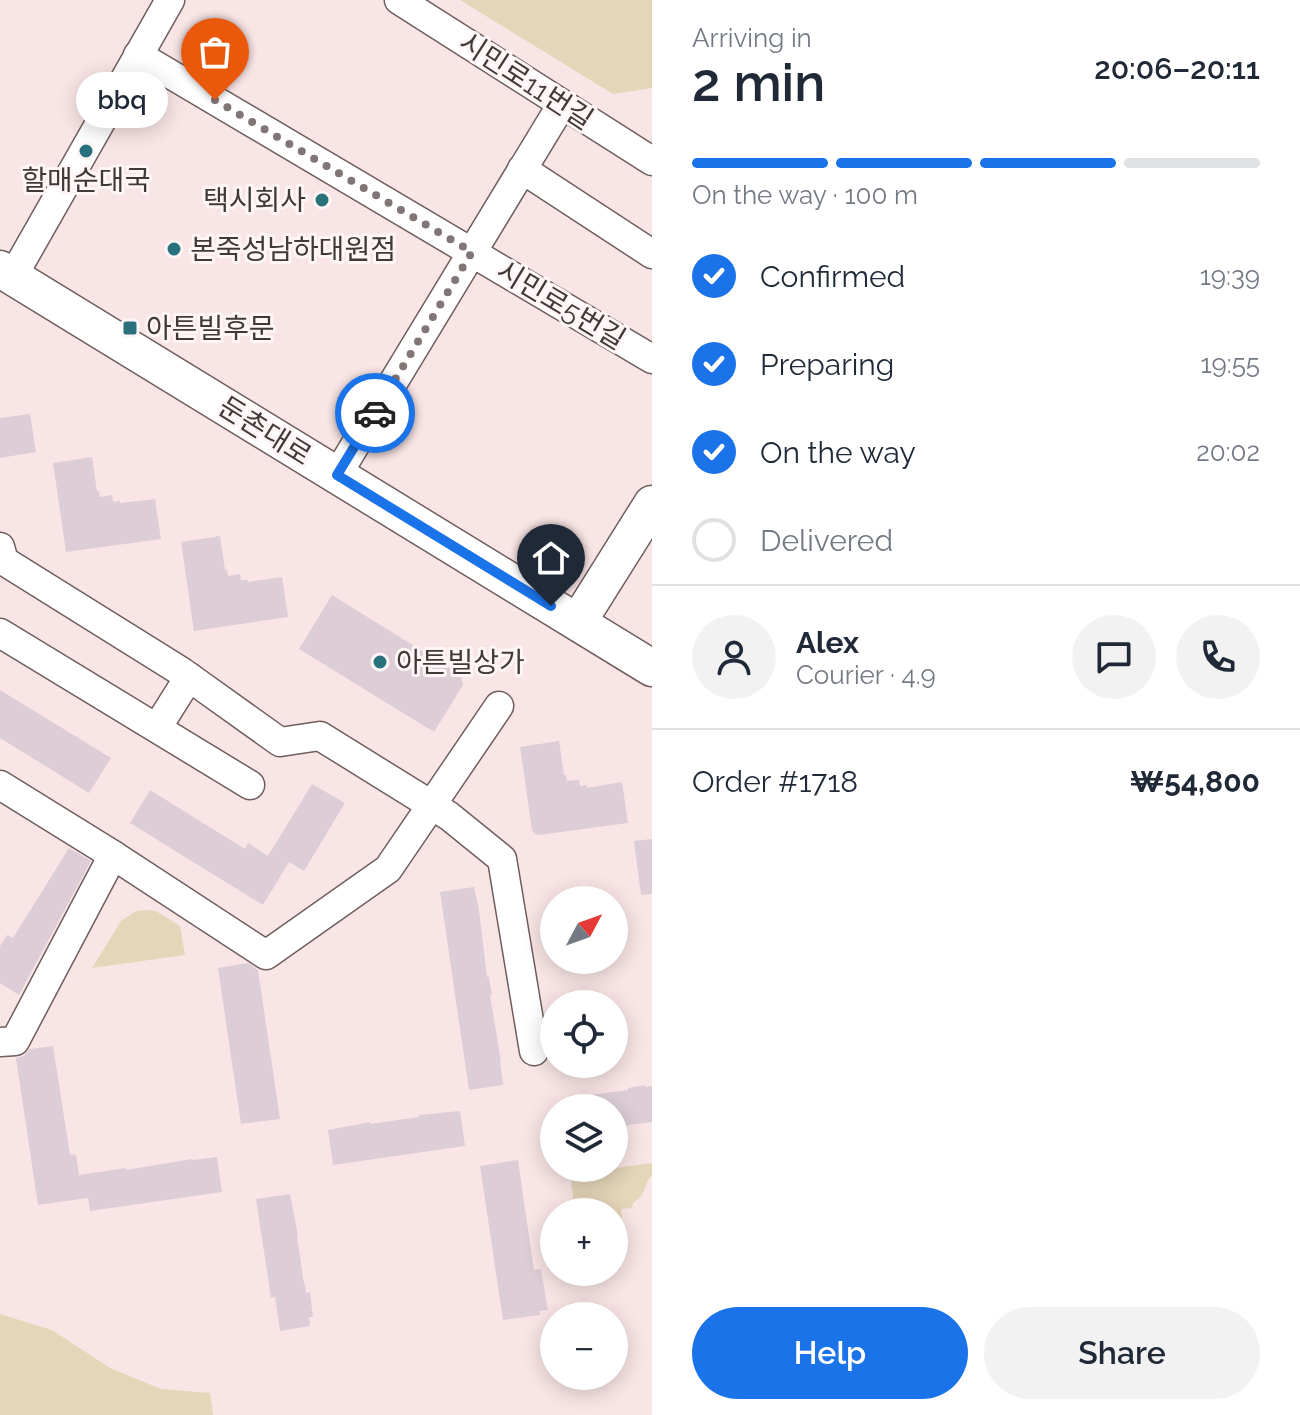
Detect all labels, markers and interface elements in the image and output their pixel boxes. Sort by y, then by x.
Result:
pin [181,18,249,100]
text: Arriving in [692,23,812,53]
street label: 시민로11번길 [453,26,599,136]
icon: bag [193,30,237,74]
text: 20:06–20:11 [1094,51,1260,86]
text: 2 min [692,52,825,113]
callout: bbq [75,72,167,128]
text: bbq [98,85,146,115]
marker: 할매순대국 [77,142,95,160]
place label: 할매순대국 [22,164,150,197]
text: On the way · 100 m [692,180,918,210]
place label: 택시회사 [203,184,306,217]
marker: 택시회사 [313,191,331,209]
place label: 본죽성남하대원점 [190,233,396,266]
marker: 본죽성남하대원점 [165,240,183,258]
street label: 시민로5번길 [491,254,631,356]
icon: check [692,254,736,298]
text: Confirmed [760,259,905,294]
text: 19:39 [1200,261,1260,291]
place label: 아튼빌후문 [146,312,275,345]
marker: 아튼빌후문 [121,319,139,337]
icon: check [692,342,736,386]
text: Preparing [760,347,894,382]
text: 19:55 [1200,349,1260,379]
courier [335,373,415,453]
street label: 둔촌대로 [213,390,317,472]
icon: car [353,391,397,435]
icon: check [692,430,736,474]
text: On the way [760,435,916,470]
text: 20:02 [1196,437,1260,467]
text: Delivered [760,523,893,558]
pin [517,524,585,606]
icon: home [529,536,573,580]
button: person [692,615,776,699]
button: chat [1072,615,1156,699]
button: phone [1176,615,1260,699]
text: Alex [796,625,859,660]
place label: 아튼빌상가 [396,646,525,679]
marker: 아튼빌상가 [371,653,389,671]
text: Courier · 4.9 [796,660,936,690]
text: Order #1718 [692,764,858,799]
text: ₩54,800 [1130,764,1260,799]
north arrow [540,886,628,974]
map controls [540,886,628,1390]
button: locate [540,990,628,1078]
button: layers [540,1094,628,1182]
button: + [540,1198,628,1286]
button: − [540,1302,628,1390]
button: Help [692,1307,968,1399]
button: Share [984,1307,1260,1399]

